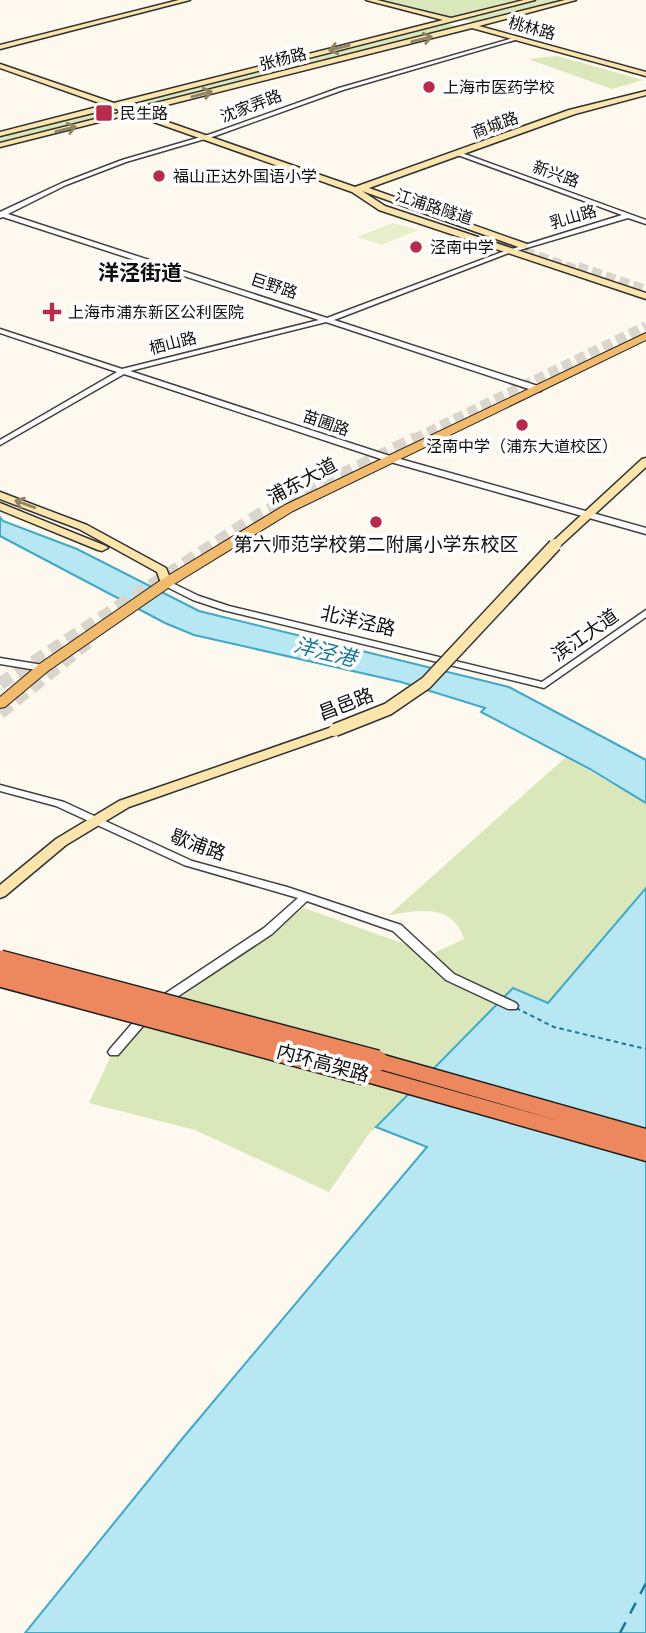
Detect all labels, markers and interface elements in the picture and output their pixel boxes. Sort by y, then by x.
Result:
street label: 桃林路 [507,14,557,42]
one-way arrow [410,32,433,45]
one-way arrow [328,42,351,55]
street label: 张杨路 [258,45,308,73]
marker: 上海市医药学校 [421,79,437,95]
place label: 上海市医药学校 [443,79,555,96]
one-way arrow [190,87,213,100]
street label: 沈家弄路 [218,87,284,125]
marker: 民生路 [94,103,114,123]
place label: 民生路 [120,105,168,122]
street label: 商城路 [470,109,520,141]
one-way arrow [54,122,77,135]
street label: 新兴路 [531,158,581,190]
marker: 福山正达外国语小学 [151,168,167,184]
place label: 福山正达外国语小学 [173,168,317,185]
street label: 江浦路隧道 [393,187,475,227]
street label: 乳山路 [548,202,598,232]
marker: 泾南中学 [408,239,424,255]
place label: 泾南中学 [430,239,494,256]
district label: 洋泾街道 [98,261,182,285]
street label: 巨野路 [249,270,299,302]
marker: 上海市浦东新区公利医院 [42,302,62,322]
place label: 上海市浦东新区公利医院 [68,304,244,321]
street label: 栖山路 [148,329,198,357]
street label: 苗圃路 [301,407,351,439]
marker: 泾南中学（浦东大道校区） [514,417,530,433]
place label: 泾南中学（浦东大道校区） [426,438,618,455]
street label: 浦东大道 [264,454,340,508]
one-way arrow [15,497,37,509]
marker: 第六师范学校第二附属小学东校区 [368,514,384,530]
place label: 第六师范学校第二附属小学东校区 [233,534,519,555]
street label: 北洋泾路 [319,602,397,640]
street label: 滨江大道 [548,605,622,665]
water label: 洋泾港 [292,633,361,672]
street label: 昌邑路 [316,684,376,724]
street label: 歇浦路 [168,825,228,865]
street label: 内环高架路 [274,1041,372,1085]

